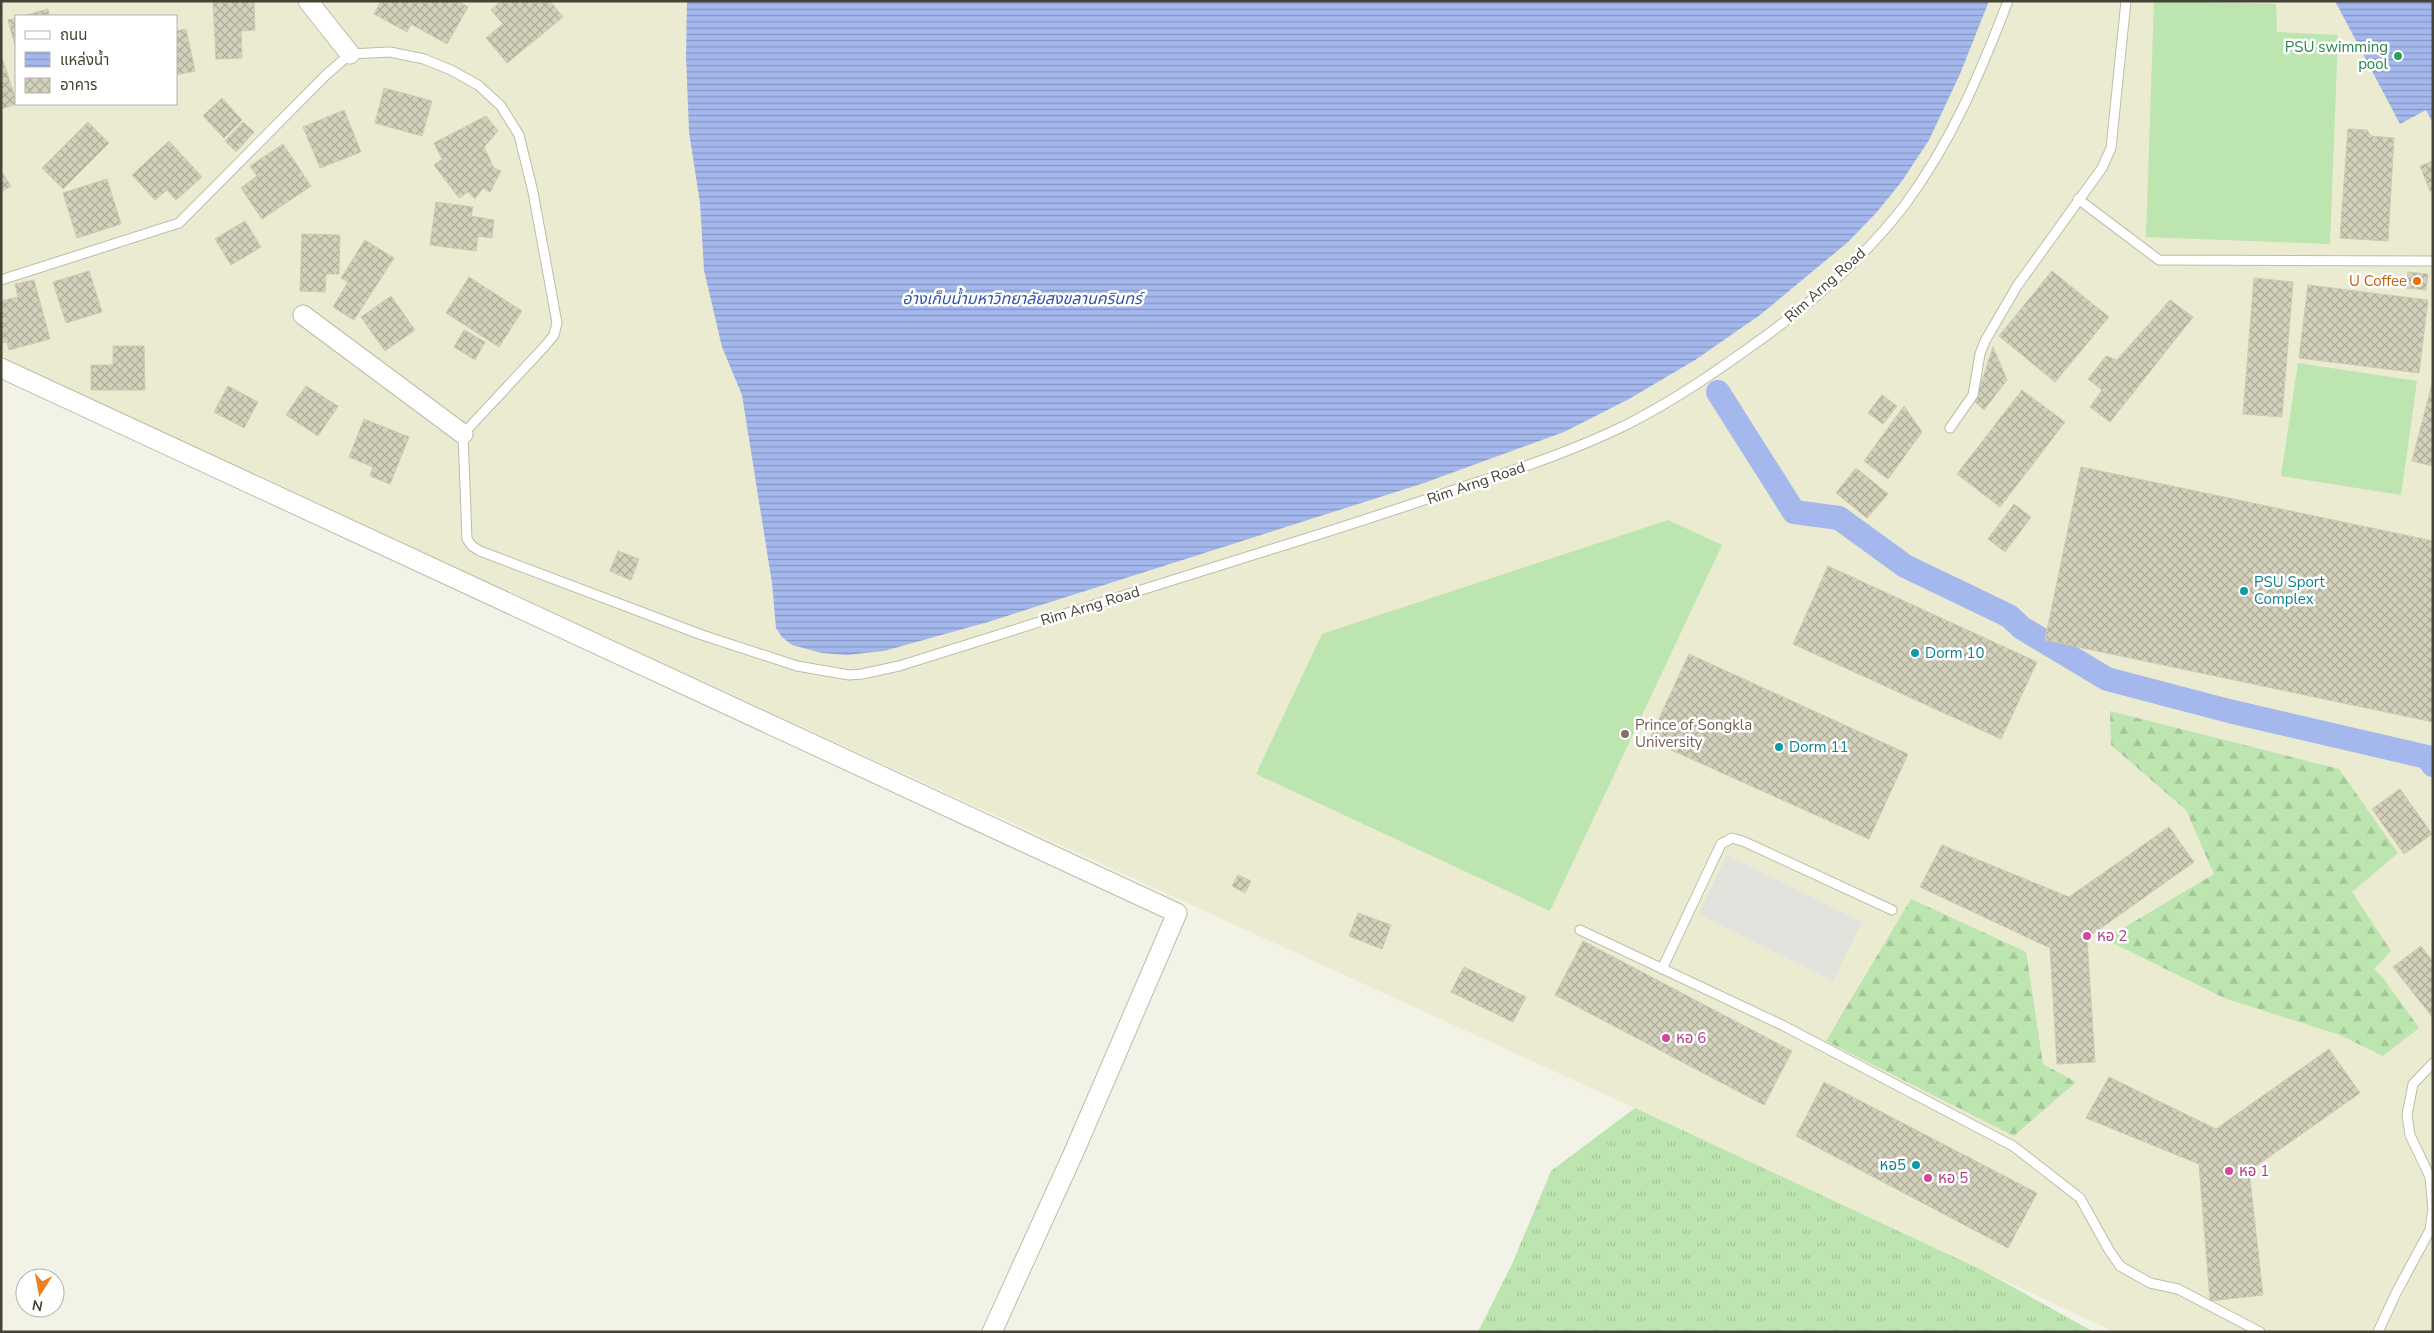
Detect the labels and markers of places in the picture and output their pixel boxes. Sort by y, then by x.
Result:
place label: PSU swimming pool [2285,37,2389,74]
marker: PSU swimming pool [2392,50,2404,62]
place label: U Coffee [2349,271,2407,291]
marker: U Coffee [2411,275,2423,287]
place label: PSU Sport Complex [2254,572,2326,609]
marker: PSU Sport Complex [2238,585,2250,597]
place label: Dorm 10 [1925,643,1985,663]
marker: Dorm 10 [1909,647,1921,659]
place label: Prince of Songkla University [1635,715,1752,752]
marker: Prince of Songkla University [1619,728,1631,740]
place label: Dorm 11 [1789,737,1849,757]
marker: Dorm 11 [1773,741,1785,753]
place label: หอ 2 [2097,926,2127,946]
marker: หอ 2 [2081,930,2093,942]
place label: หอ 6 [1676,1028,1706,1048]
marker: หอ 6 [1660,1032,1672,1044]
place label: หอ5 [1880,1155,1906,1175]
marker: หอ5 [1910,1159,1922,1171]
place label: หอ 1 [2239,1161,2269,1181]
marker: หอ 1 [2223,1165,2235,1177]
place label: หอ 5 [1938,1168,1968,1188]
marker: หอ 5 [1922,1172,1934,1184]

